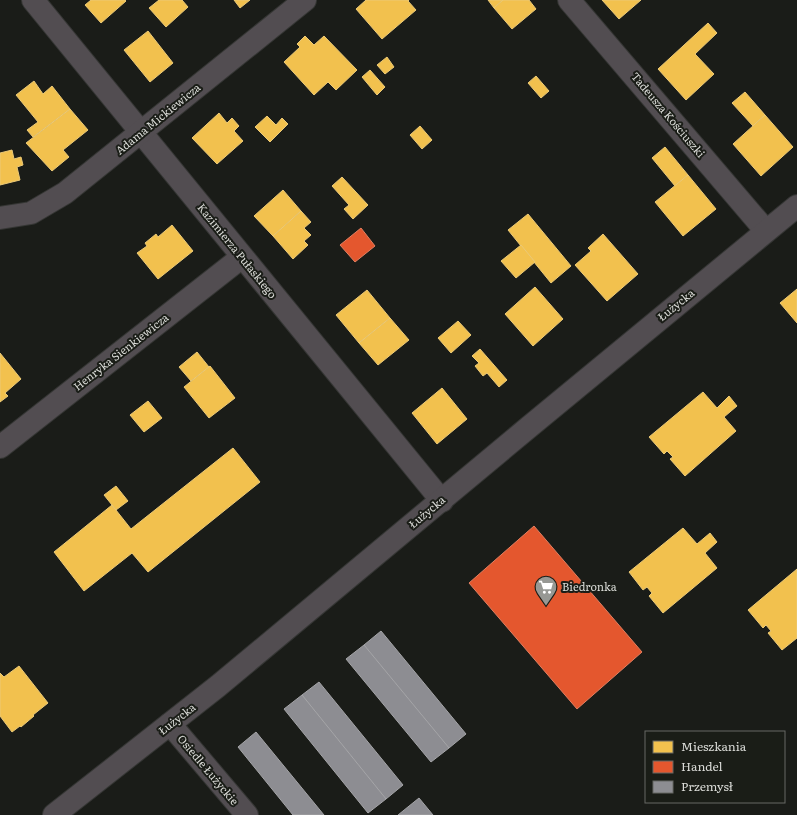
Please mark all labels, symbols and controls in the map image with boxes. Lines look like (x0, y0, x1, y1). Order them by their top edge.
street label: Tadeusza Kościuszki (628, 68, 709, 161)
street label: Adama Mickiewicza (111, 79, 203, 158)
street label: Kazimierza Pułaskiego (194, 199, 281, 301)
street label: Łużycka (654, 284, 697, 324)
street label: Henryka Sienkiewicza (69, 309, 171, 394)
street label: Łużycka (405, 491, 448, 531)
supermarket icon: Biedronka (533, 574, 559, 607)
place label: Biedronka (562, 578, 617, 594)
street label: Łużycka (154, 699, 198, 738)
street label: Osiedle Łużyckie (174, 731, 243, 808)
legend (645, 731, 785, 803)
text: Mieszkania (681, 737, 747, 755)
text: Handel (681, 757, 723, 775)
text: Przemysł (681, 777, 733, 795)

